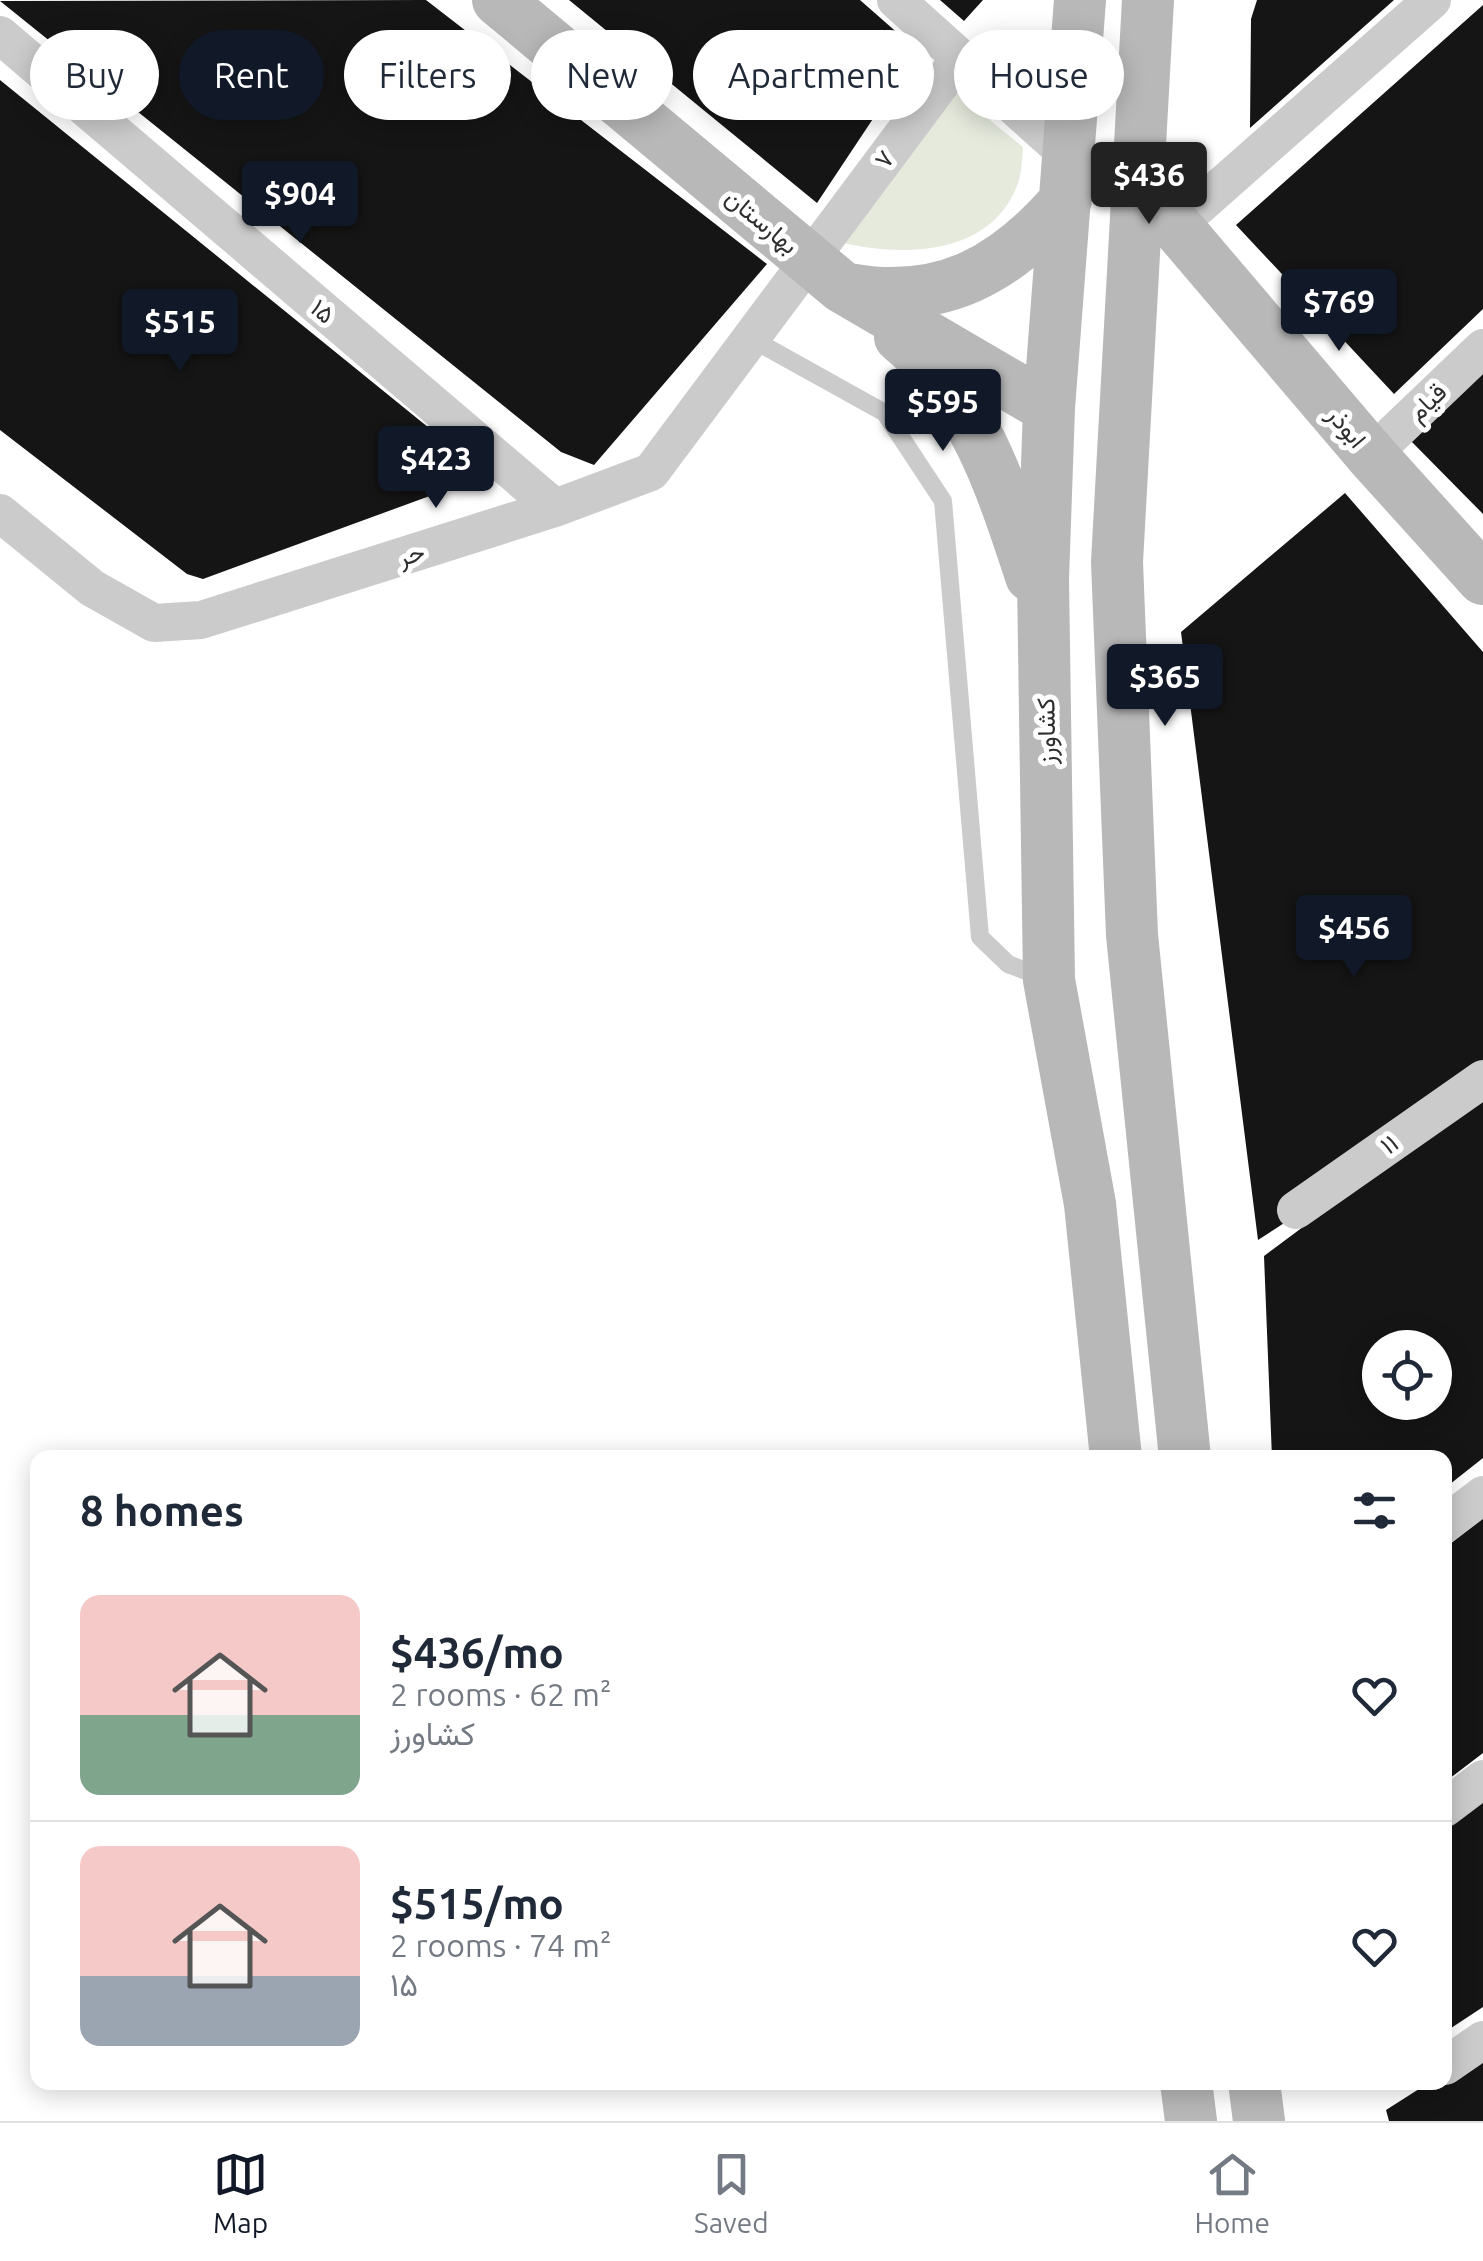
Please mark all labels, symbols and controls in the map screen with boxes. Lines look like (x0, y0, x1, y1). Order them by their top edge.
chip: Buy (30, 30, 159, 120)
chip: Rent (179, 30, 324, 120)
chip: Filters (344, 30, 511, 120)
chip: New (531, 30, 673, 120)
chip: Apartment (693, 30, 934, 120)
chip: House (954, 30, 1124, 120)
pin: $436 (1090, 142, 1208, 227)
street label: ۷ (868, 145, 900, 173)
text: $436 (1113, 156, 1185, 192)
pin: $904 (241, 161, 359, 246)
text: $904 (264, 175, 336, 211)
street label: بهارستان (719, 183, 804, 261)
pin: $769 (1280, 269, 1398, 354)
text: $769 (1303, 283, 1375, 319)
pin: $515 (121, 289, 239, 374)
street label: ۱۵ (306, 293, 340, 329)
text: $515 (144, 303, 216, 339)
pin: $595 (884, 369, 1002, 454)
street label: قیام (1402, 377, 1454, 429)
text: $595 (907, 383, 979, 419)
street label: ابوذر (1320, 400, 1372, 454)
pin: $423 (377, 426, 495, 511)
text: $423 (400, 440, 472, 476)
street label: حر (393, 537, 429, 574)
pin: $365 (1106, 644, 1224, 729)
text: $365 (1129, 658, 1201, 694)
street label: کشاورز (1031, 697, 1063, 766)
pin: $456 (1295, 895, 1413, 980)
text: $456 (1318, 909, 1390, 945)
street label: ۱۱ (1375, 1128, 1403, 1160)
map controls (1362, 1330, 1452, 1420)
button: locate (1362, 1330, 1452, 1420)
icon: filters (1347, 1483, 1402, 1538)
text: 8 homes (80, 1487, 244, 1534)
text: $436/mo (390, 1629, 564, 1676)
icon: home (160, 1635, 280, 1755)
icon: heart (1347, 1668, 1402, 1723)
text: 2 rooms · 62 m² (390, 1676, 611, 1712)
text: کشاورز (390, 1715, 475, 1751)
text: $515/mo (390, 1880, 564, 1927)
icon: home (160, 1886, 280, 2006)
icon: heart (1347, 1919, 1402, 1974)
text: 2 rooms · 74 m² (390, 1927, 611, 1963)
text: ۱۵ (390, 1966, 418, 2002)
tab: Map (213, 2147, 268, 2238)
tab: Saved (694, 2147, 769, 2238)
tab: Home (1194, 2147, 1270, 2238)

